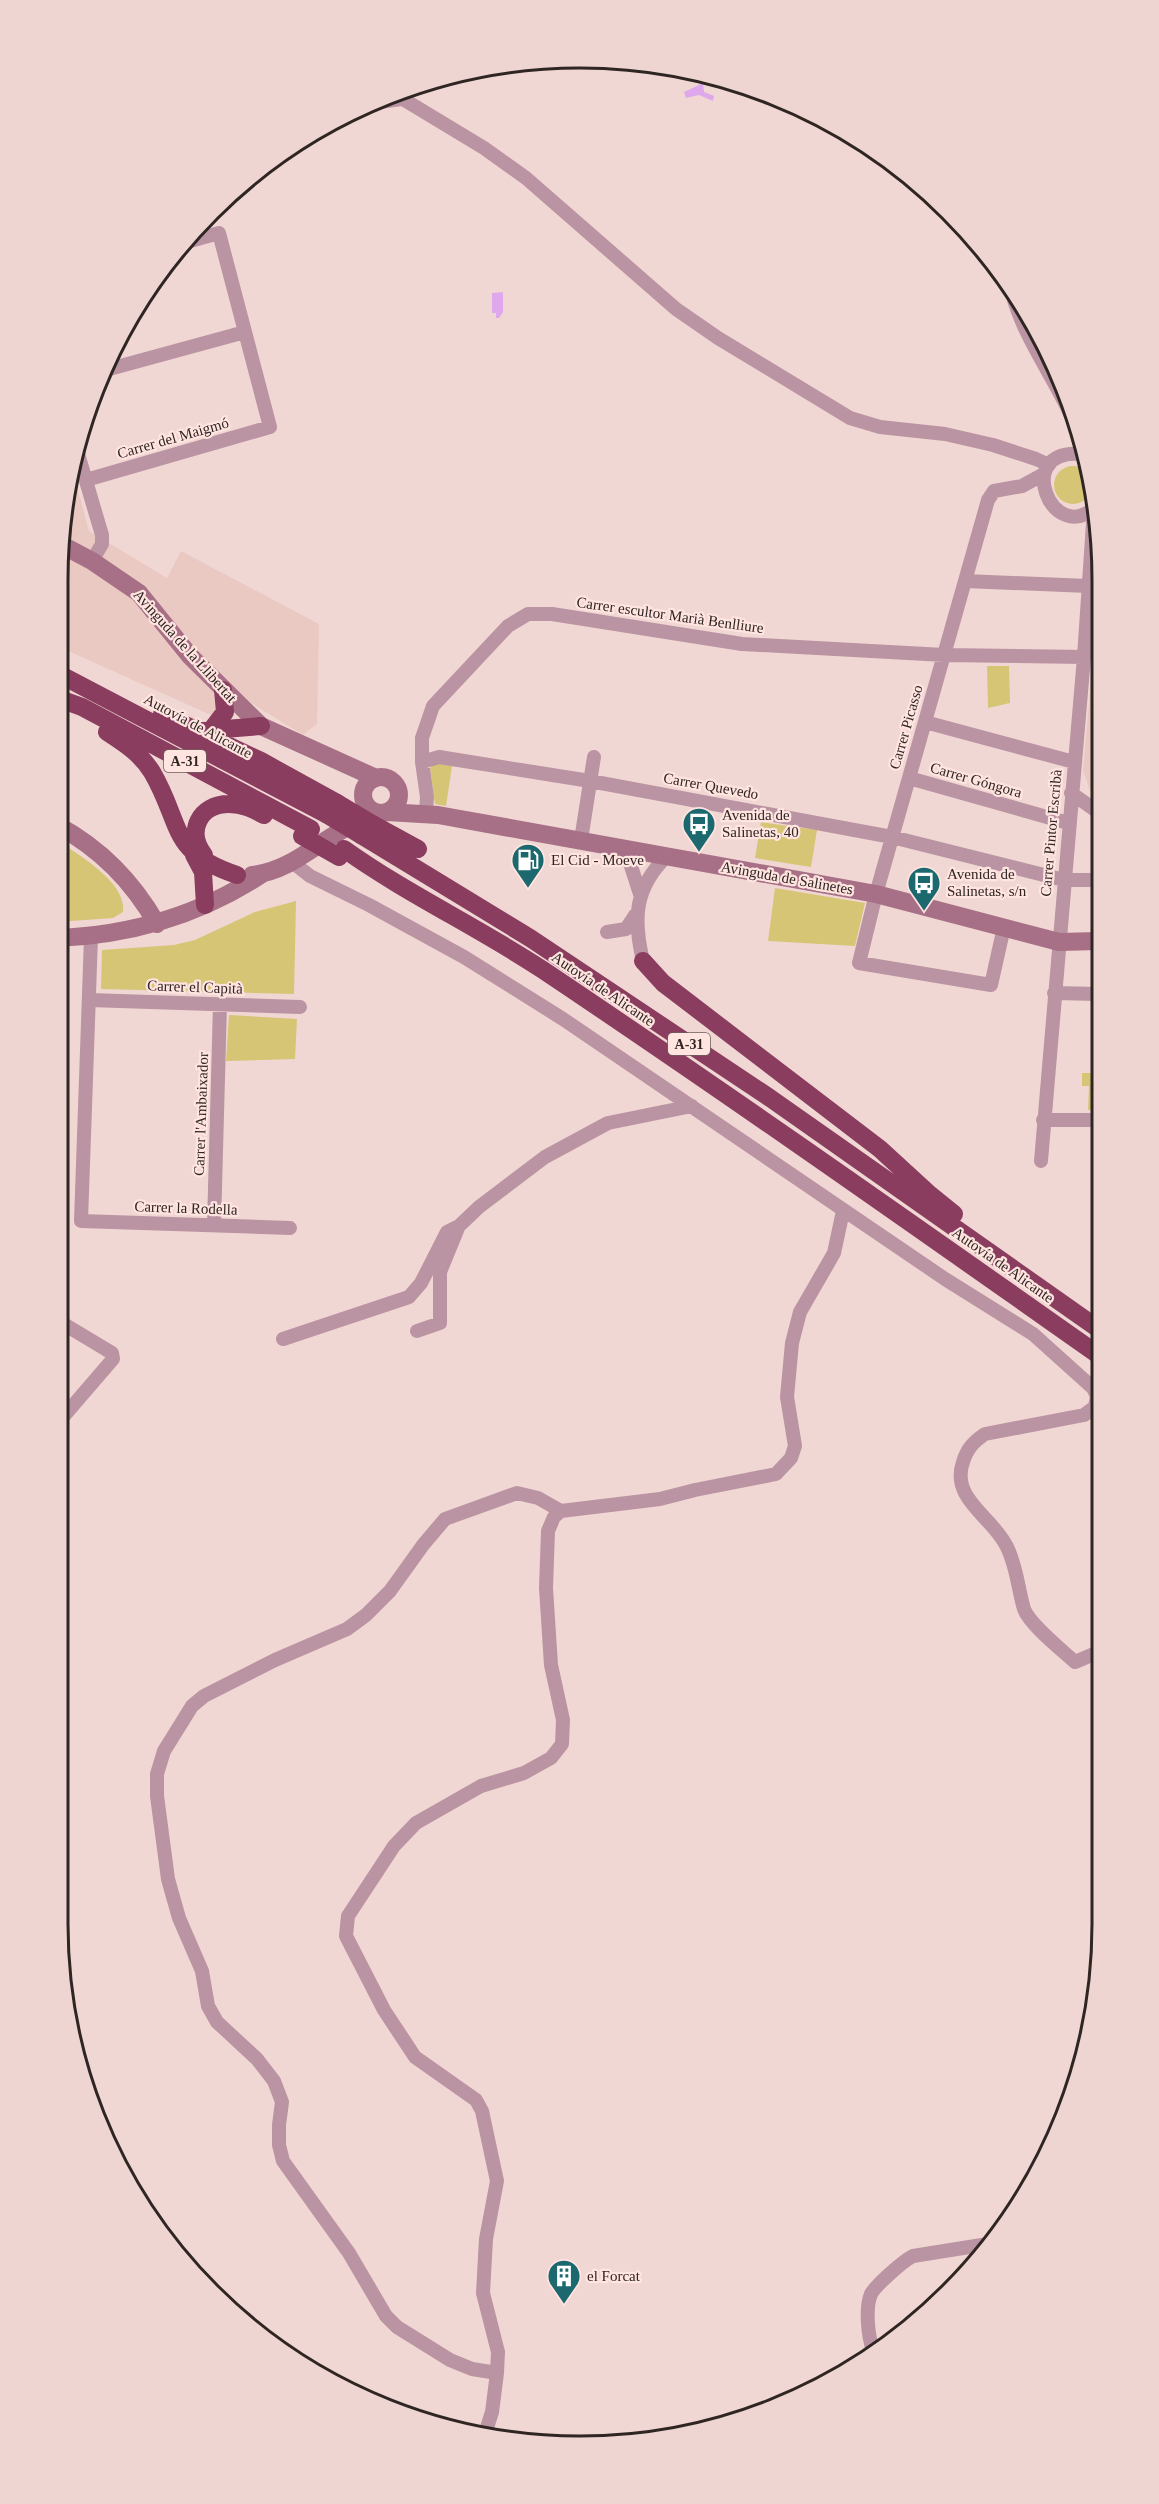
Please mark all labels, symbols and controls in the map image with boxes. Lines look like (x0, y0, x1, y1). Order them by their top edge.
street label: Carrer del Maigmó (116, 414, 230, 462)
street label: Avinguda de la Llibertat (130, 586, 240, 706)
street label: Carrer escultor Marià Benlliure (575, 594, 765, 636)
street label: Carrer Picasso (886, 683, 926, 771)
street label: Autovía de Alicante (141, 691, 255, 761)
road number: A-31 (164, 750, 206, 772)
street label: Carrer Góngora (928, 759, 1024, 801)
street label: Carrer Pintor Escribà (1037, 768, 1065, 897)
street label: Carrer Quevedo (662, 770, 760, 802)
bus stop icon: Avenida de Salinetas, 40 (681, 806, 717, 853)
place label: Avenida de Salinetas, 40 (722, 807, 799, 840)
fuel station icon: El Cid - Moeve (510, 842, 546, 889)
place label: El Cid - Moeve (551, 852, 644, 868)
street label: Avinguda de Salinetes (720, 858, 854, 898)
bus stop icon: Avenida de Salinetas, s/n (906, 865, 942, 912)
place label: Avenida de Salinetas, s/n (947, 866, 1027, 899)
street label: Autovía de Alicante (549, 949, 657, 1029)
street label: Carrer el Capità (147, 977, 243, 997)
road number: A-31 (668, 1033, 710, 1055)
street label: Carrer l'Ambaixador (191, 1052, 211, 1176)
street label: Carrer la Rodella (134, 1198, 238, 1218)
street label: Autovía de Alicante (949, 1224, 1057, 1306)
building icon: el Forcat (546, 2258, 582, 2305)
place label: el Forcat (587, 2268, 641, 2284)

